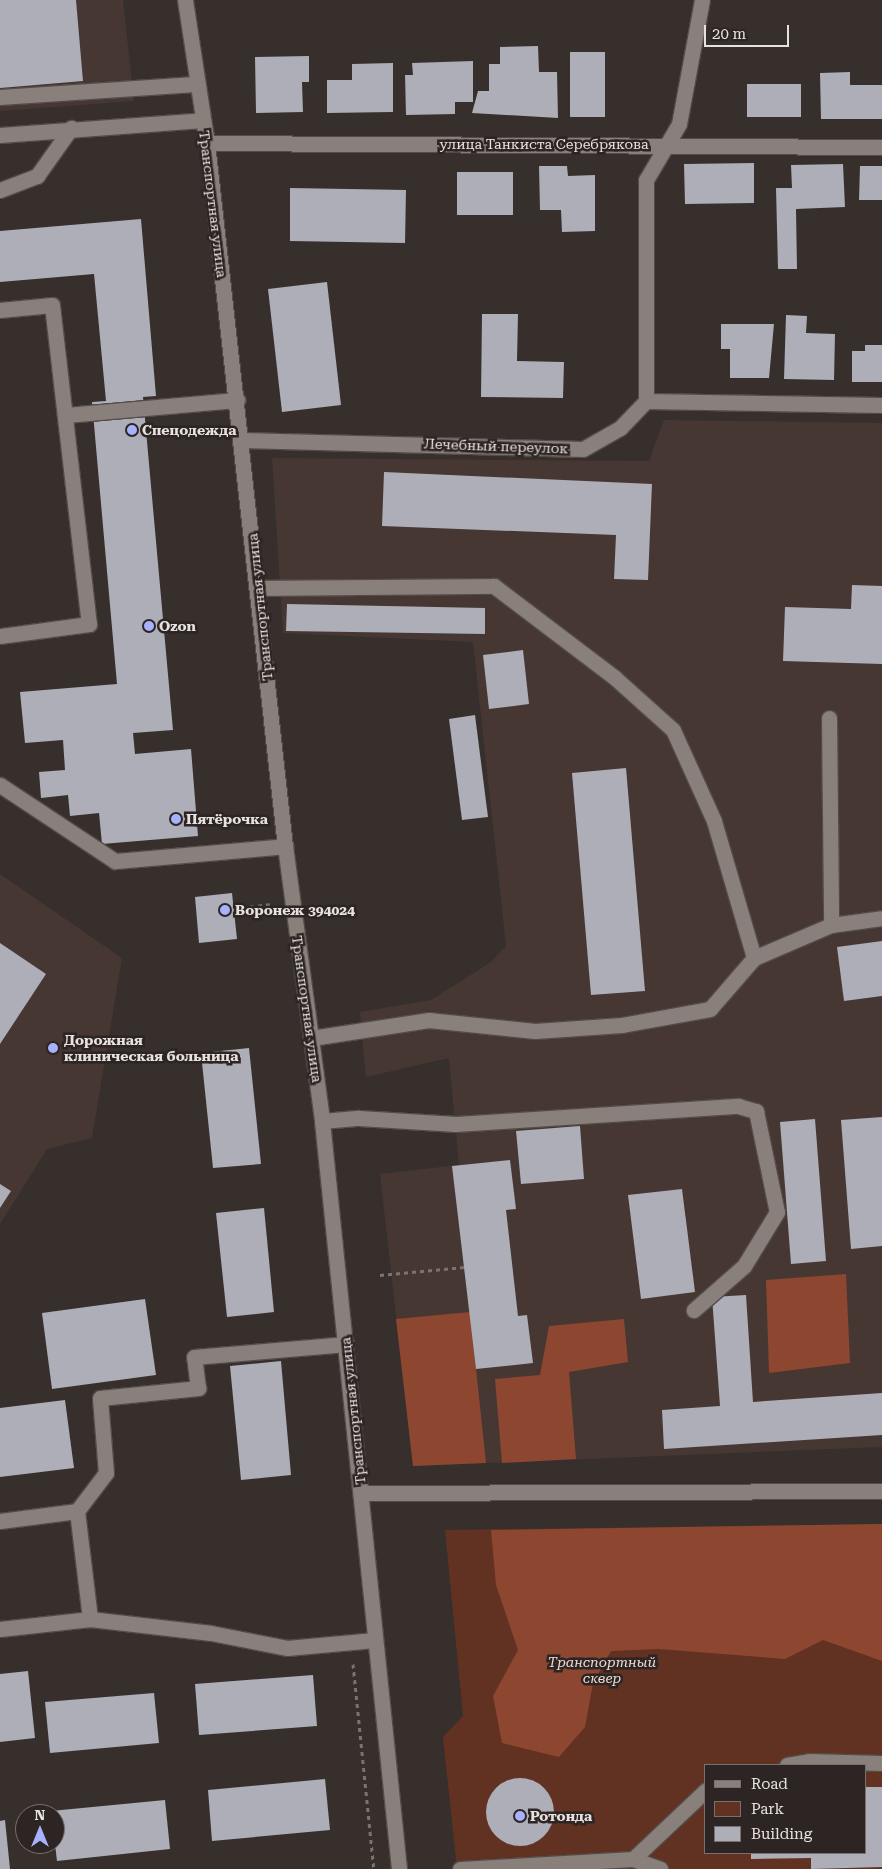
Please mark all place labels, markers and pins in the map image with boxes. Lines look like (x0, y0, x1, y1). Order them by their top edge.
place label: Спецодежда (142, 422, 236, 438)
marker: Спецодежда (126, 424, 138, 436)
place label: Ozon (159, 618, 196, 634)
marker: Ozon (143, 620, 155, 632)
place label: Пятёрочка (186, 811, 268, 827)
marker: Пятёрочка (170, 813, 182, 825)
place label: Воронеж 394024 (235, 902, 355, 918)
marker: Воронеж 394024 (219, 904, 231, 916)
place label: Дорожная клиническая больница (64, 1032, 238, 1064)
marker: Дорожная клиническая больница (46, 1041, 60, 1055)
place label: Ротонда (530, 1808, 592, 1824)
marker: Ротонда (514, 1810, 526, 1822)

